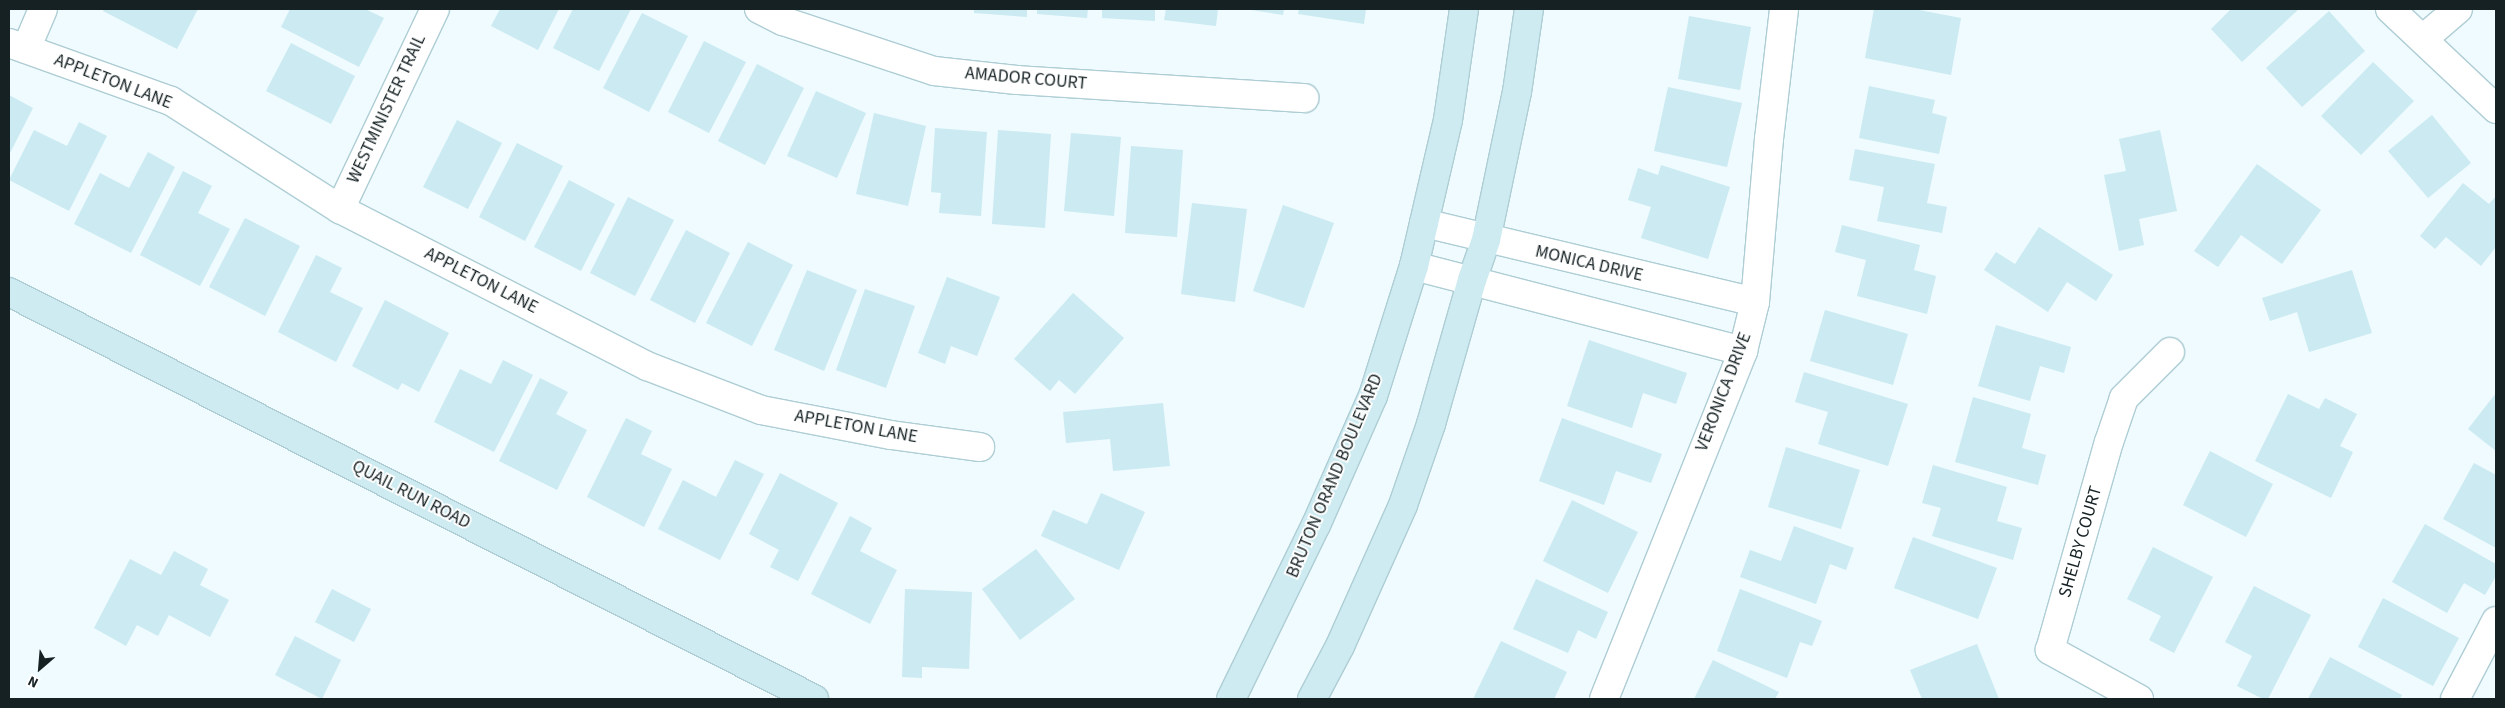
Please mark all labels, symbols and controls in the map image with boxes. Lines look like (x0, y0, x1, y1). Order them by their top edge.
street label: WESTMINISTER TRAIL (343, 31, 431, 187)
street label: APPLETON LANE (51, 50, 175, 114)
street label: AMADOR COURT (964, 63, 1088, 95)
street label: MONICA DRIVE (1533, 241, 1645, 287)
street label: APPLETON LANE (421, 243, 541, 319)
street label: VERONICA DRIVE (1691, 329, 1757, 455)
street label: BRUTON ORAND BOULEVARD (1282, 371, 1388, 581)
street label: APPLETON LANE (793, 406, 919, 448)
street label: QUAIL RUN ROAD (348, 456, 474, 534)
street label: SHELBY COURT (2055, 484, 2107, 600)
north arrow (15, 643, 65, 693)
text: N (25, 670, 42, 692)

